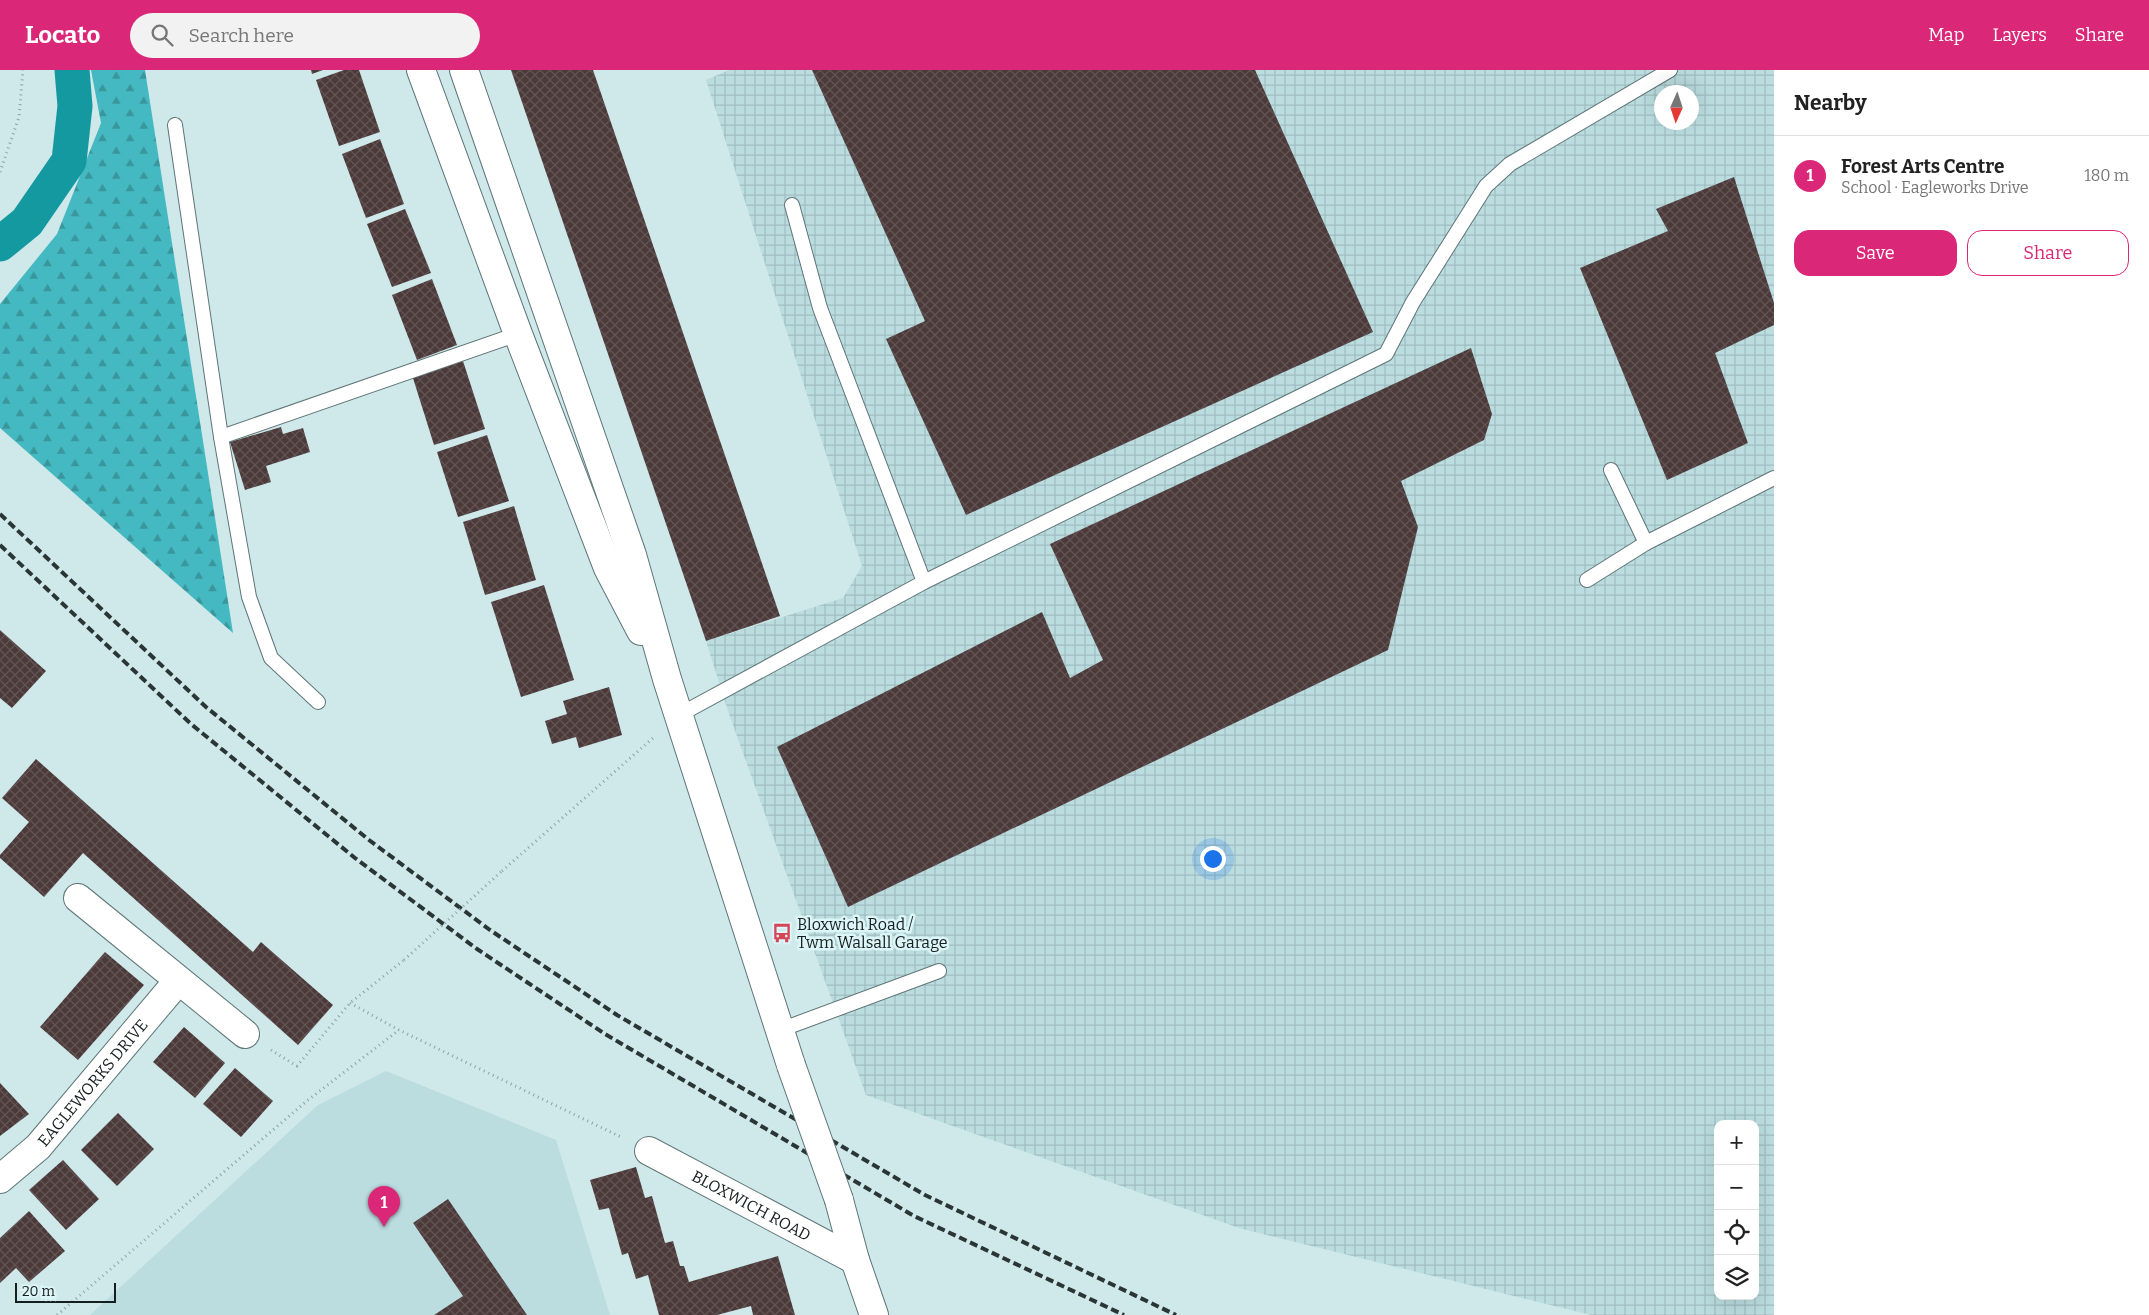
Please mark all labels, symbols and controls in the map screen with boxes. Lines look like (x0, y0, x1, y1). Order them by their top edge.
search box (130, 13, 480, 58)
text: Locato (25, 21, 100, 49)
icon: search (148, 21, 176, 49)
text: Search here (188, 24, 294, 47)
text: Map (1928, 24, 1964, 46)
text: Layers (1992, 24, 2047, 46)
text: Share (2075, 24, 2124, 46)
north arrow (1654, 85, 1699, 130)
text: Nearby (1794, 90, 1867, 116)
text: Forest Arts Centre (1841, 155, 2004, 178)
text: 1 (1807, 166, 1813, 185)
text: 180 m (2084, 166, 2129, 185)
text: School · Eagleworks Drive (1841, 178, 2029, 197)
button: Save (1794, 230, 1957, 276)
button: Share (1967, 230, 2129, 276)
your location (1200, 846, 1226, 872)
place label: Bloxwich Road / Twm Walsall Garage (797, 915, 948, 952)
bus stop icon: Bloxwich Road / Twm Walsall Garage (771, 922, 793, 944)
street label: EAGLEWORKS DRIVE (34, 1015, 152, 1150)
map controls (1714, 1120, 1759, 1300)
button: + (1714, 1120, 1759, 1165)
button: − (1714, 1165, 1759, 1210)
street label: BLOXWICH ROAD (689, 1166, 814, 1245)
pin: 1 (368, 1186, 400, 1227)
button: locate (1714, 1210, 1759, 1255)
button: layers (1714, 1255, 1759, 1300)
scale bar (15, 1280, 116, 1303)
text: 20 m (22, 1283, 55, 1300)

